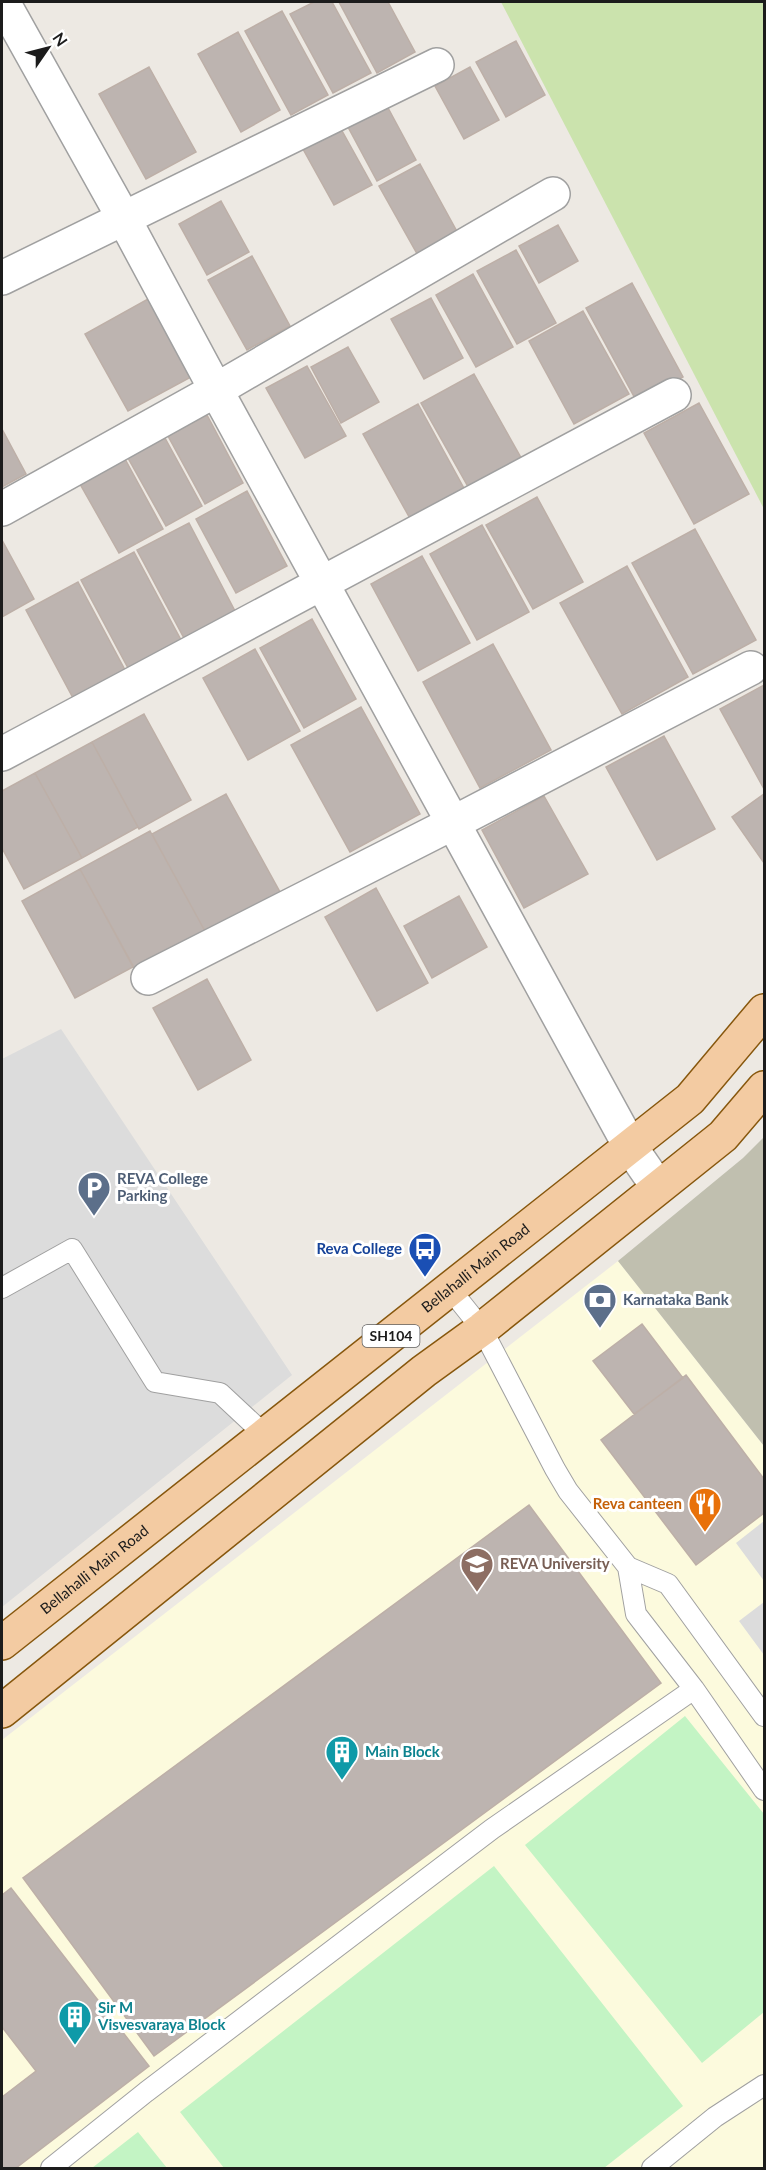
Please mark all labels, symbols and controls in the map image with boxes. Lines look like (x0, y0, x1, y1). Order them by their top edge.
north arrow (18, 18, 78, 78)
text: N (49, 29, 72, 50)
place label: REVA College Parking (117, 1169, 208, 1204)
parking icon: REVA College Parking (76, 1170, 112, 1217)
street label: Bellahalli Main Road (418, 1219, 533, 1316)
bus stop icon: Reva College (407, 1231, 443, 1278)
place label: Reva College (316, 1239, 402, 1257)
bank icon: Karnataka Bank (582, 1282, 618, 1329)
place label: Karnataka Bank (623, 1290, 730, 1308)
road number: SH104 (362, 1325, 420, 1347)
restaurant icon: Reva canteen (687, 1486, 723, 1533)
place label: Reva canteen (593, 1494, 682, 1512)
street label: Bellahalli Main Road (36, 1521, 152, 1617)
school or university icon: REVA University (459, 1546, 495, 1593)
place label: REVA University (500, 1554, 610, 1572)
building icon: Main Block (324, 1734, 360, 1781)
place label: Main Block (365, 1742, 441, 1760)
place label: Sir M Visvesvaraya Block (97, 1998, 226, 2033)
building icon: Sir M Visvesvaraya Block (57, 1999, 93, 2046)

